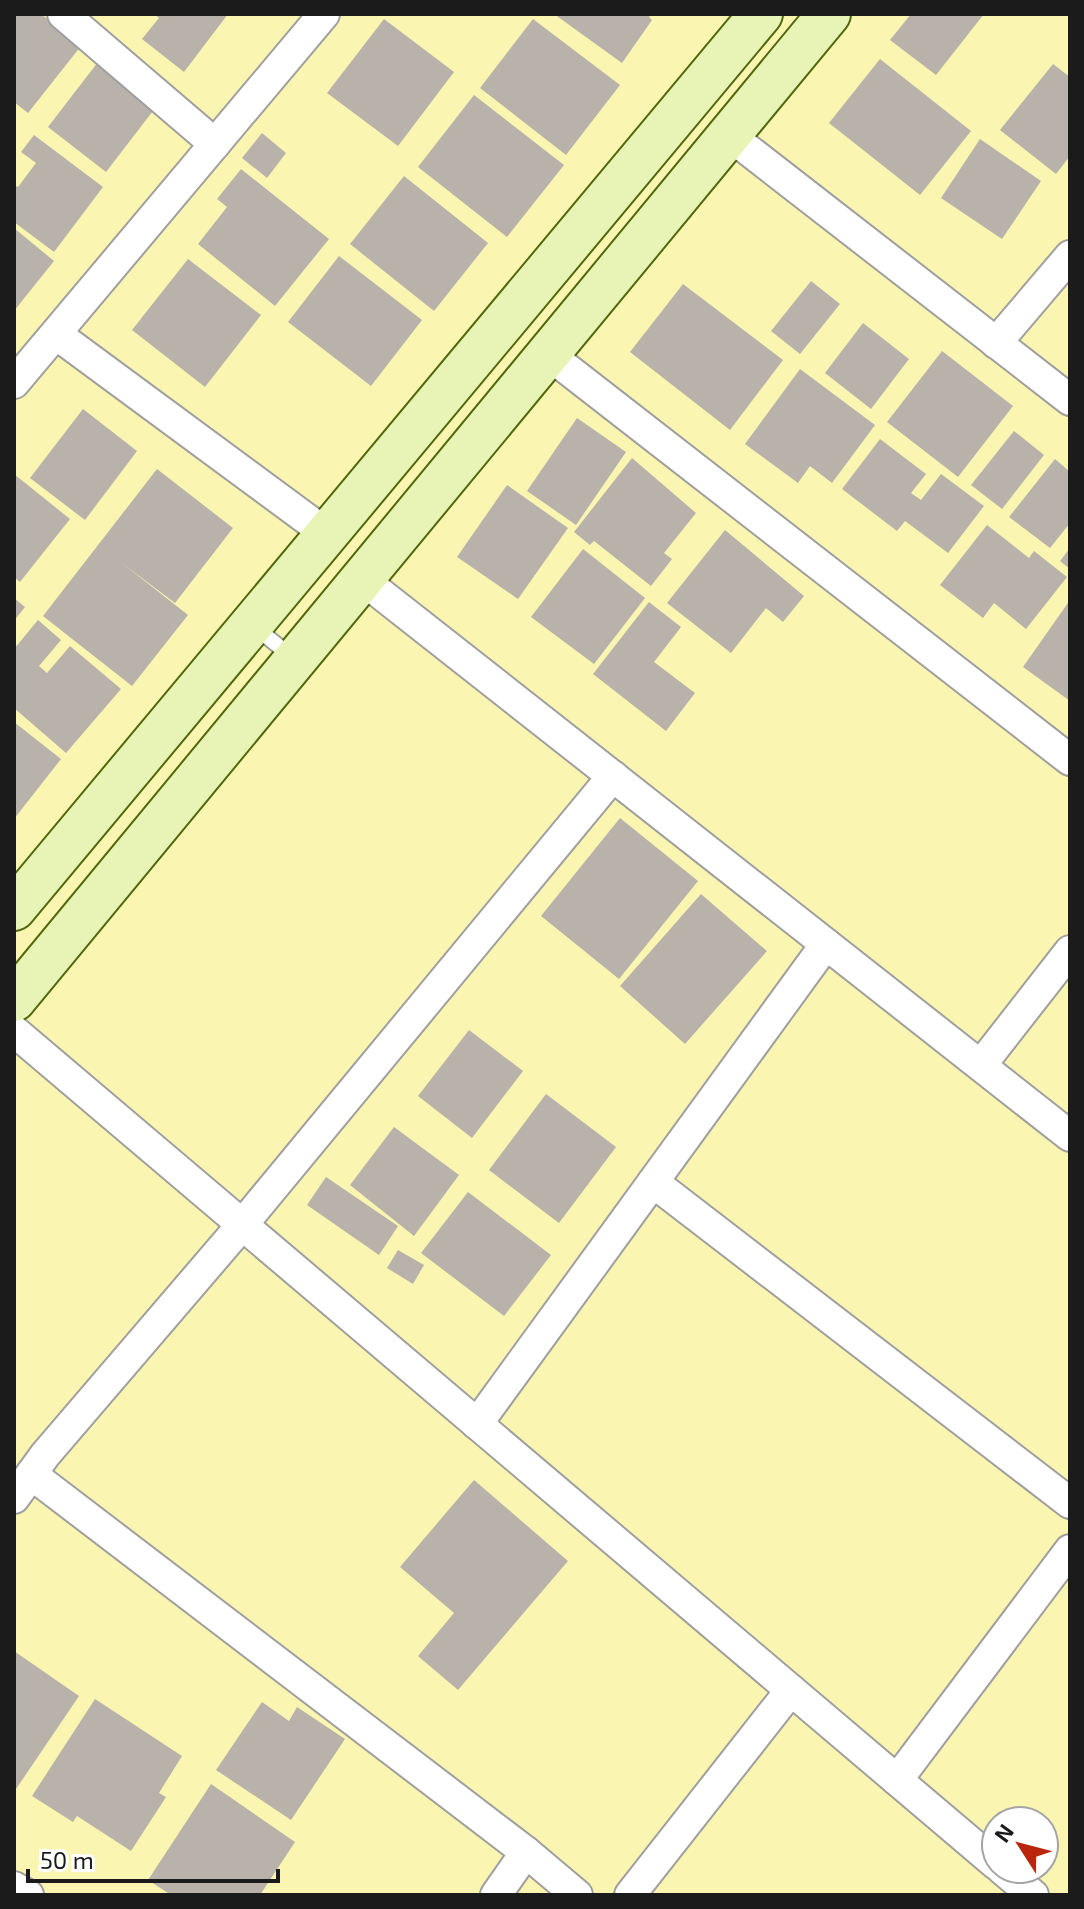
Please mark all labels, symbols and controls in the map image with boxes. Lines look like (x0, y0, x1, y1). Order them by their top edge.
north arrow (980, 1805, 1060, 1885)
text: N (988, 1819, 1018, 1847)
scale bar (28, 1833, 278, 1883)
text: 50 m (40, 1845, 94, 1874)

